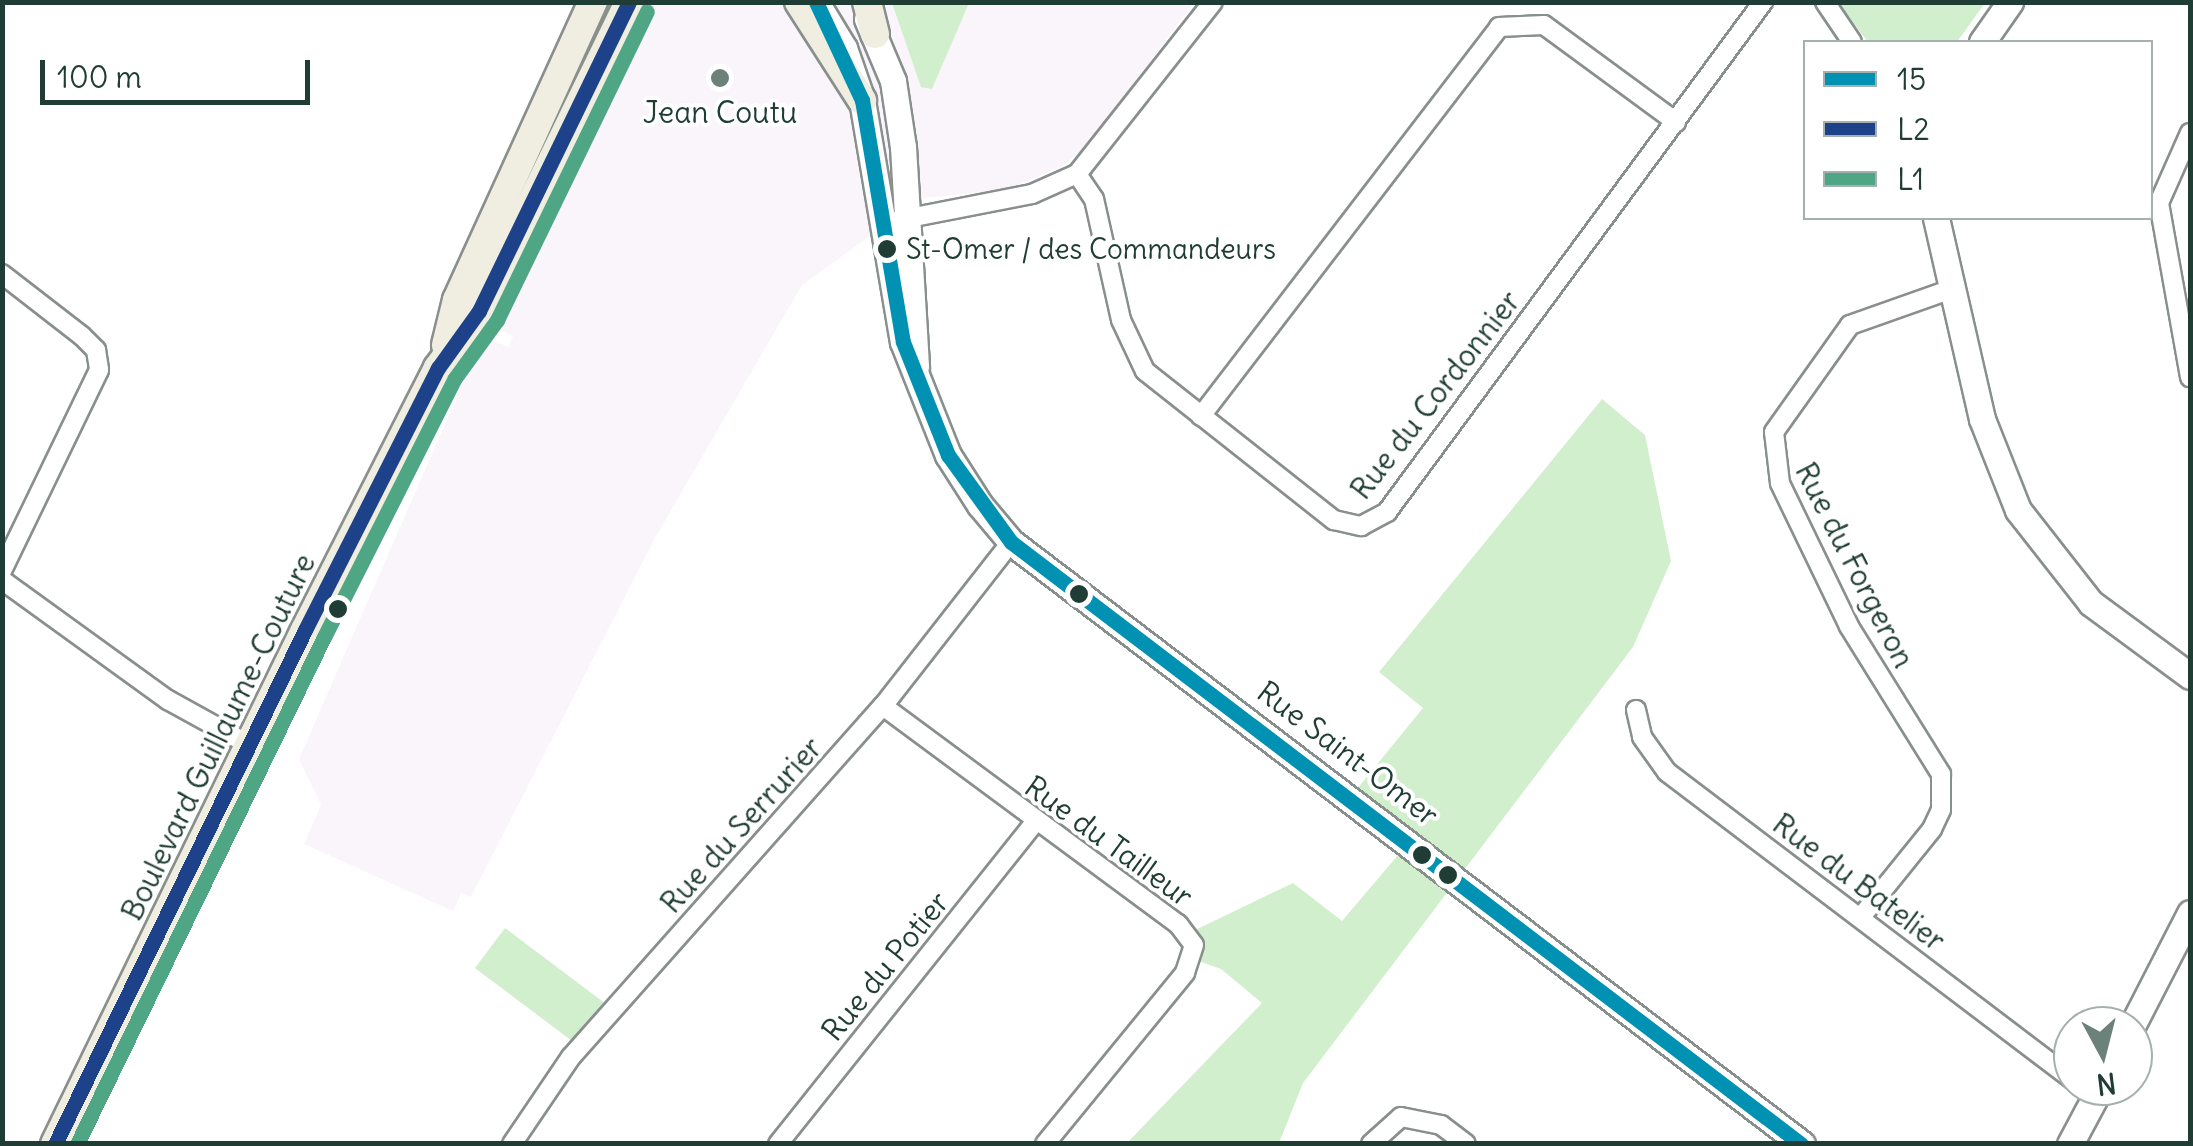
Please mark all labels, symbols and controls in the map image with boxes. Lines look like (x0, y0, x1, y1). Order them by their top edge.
scale bar (45, 40, 315, 102)
legend (1803, 40, 2153, 220)
text: 100 m (57, 58, 142, 96)
text: 15 (1897, 60, 1926, 98)
marker: Jean Coutu (709, 67, 731, 89)
place label: Jean Coutu (643, 94, 797, 130)
text: L2 (1897, 110, 1930, 148)
text: L1 (1897, 160, 1924, 198)
place label: St-Omer / des Commandeurs (906, 232, 1276, 266)
marker: St-Omer / des Commandeurs (877, 239, 897, 259)
street label: Rue du Cordonnier (1342, 284, 1528, 506)
street label: Rue du Forgeron (1788, 456, 1922, 674)
street label: Boulevard Guillaume-Couture (113, 548, 323, 926)
unlabelled marker (1069, 584, 1089, 604)
unlabelled marker (328, 599, 348, 619)
street label: Rue Saint-Omer (1250, 673, 1446, 833)
street label: Rue du Serrurier (653, 730, 829, 920)
street label: Rue du Tailleur (1018, 768, 1200, 914)
street label: Rue du Batelier (1766, 805, 1952, 959)
unlabelled marker (1412, 845, 1432, 865)
unlabelled marker (1438, 865, 1458, 885)
street label: Rue du Potier (814, 884, 956, 1048)
north arrow (2053, 1006, 2153, 1106)
text: N (2095, 1065, 2118, 1103)

